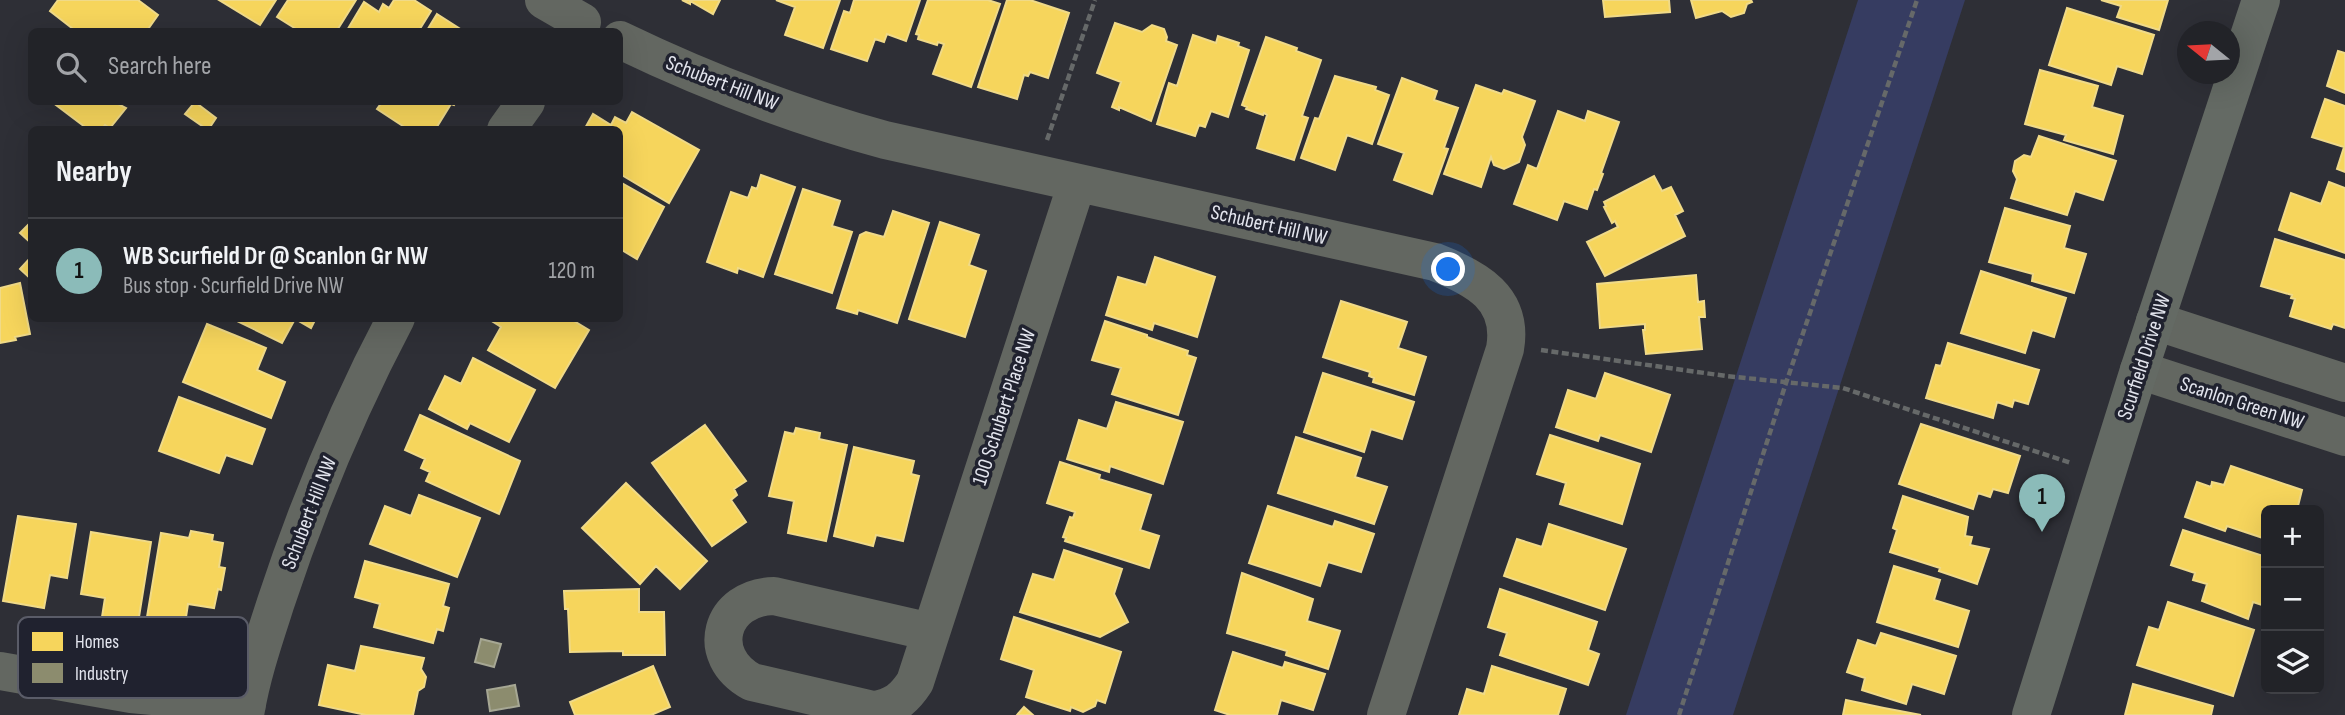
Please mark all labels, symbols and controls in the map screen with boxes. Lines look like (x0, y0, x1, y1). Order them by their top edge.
north arrow (2177, 21, 2240, 84)
search box (28, 28, 623, 105)
icon: search (52, 48, 90, 86)
street label: Schubert Hill NW (662, 50, 782, 116)
text: Search here (108, 51, 211, 82)
text: Nearby (56, 154, 132, 190)
street label: Schubert Hill NW (1208, 199, 1330, 251)
text: WB Scurfield Dr @ Scanlon Gr NW (123, 241, 428, 272)
your location (1431, 252, 1465, 286)
text: 1 (74, 257, 84, 285)
text: 120 m (549, 257, 595, 285)
text: Bus stop · Scurfield Drive NW (123, 272, 344, 300)
street label: Scurfield Drive NW (2112, 291, 2176, 423)
street label: 100 Schubert Place NW (967, 325, 1041, 488)
street label: Scanlon Green NW (2177, 371, 2307, 435)
street label: Schubert Hill NW (276, 453, 342, 573)
pin: 1 (2019, 474, 2065, 532)
map controls (2261, 505, 2324, 694)
button: + (2261, 505, 2324, 568)
button: − (2261, 568, 2324, 631)
legend (18, 617, 248, 698)
text: Homes (75, 631, 119, 654)
button: layers (2261, 631, 2324, 694)
text: Industry (75, 663, 129, 686)

